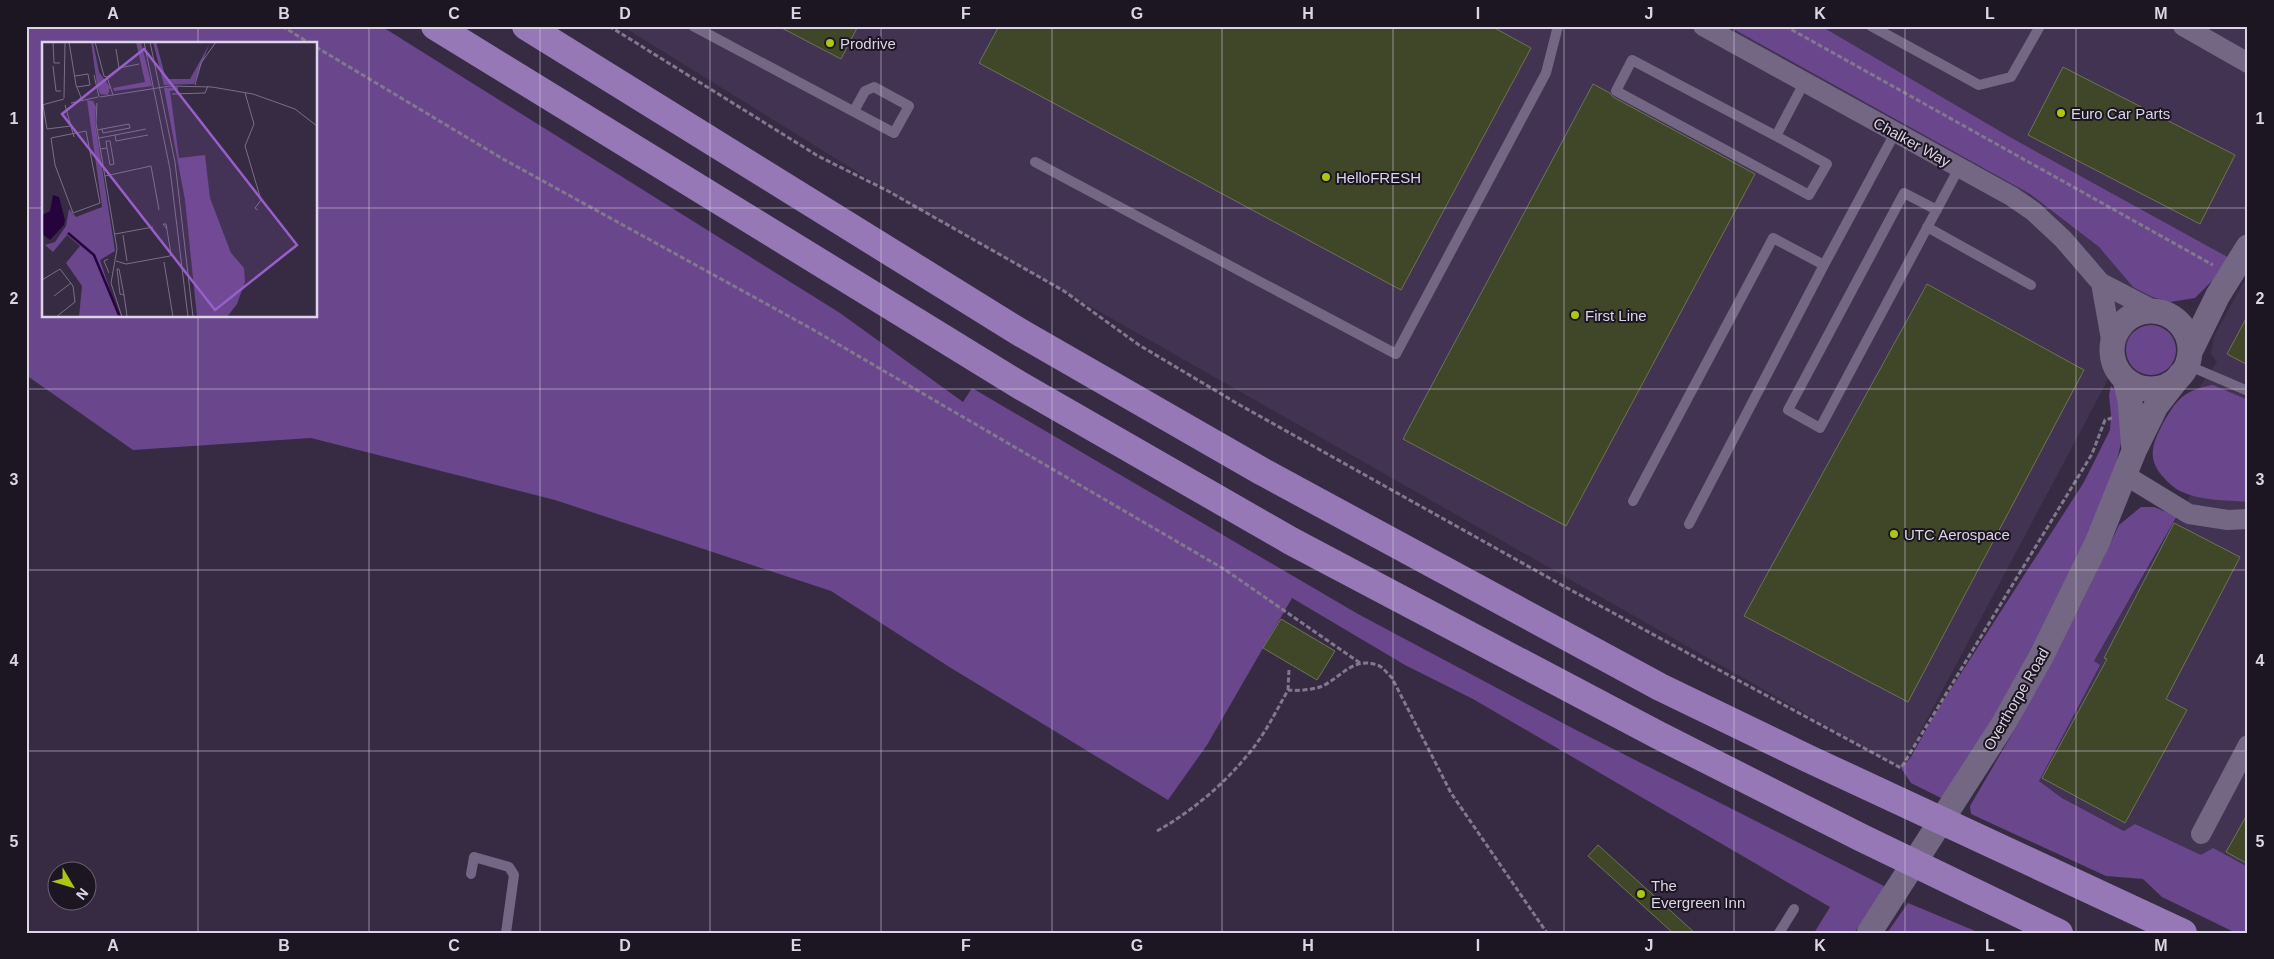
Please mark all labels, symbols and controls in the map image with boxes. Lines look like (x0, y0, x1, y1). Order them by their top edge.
text: A (107, 5, 119, 22)
text: B (278, 5, 290, 22)
text: C (448, 5, 460, 22)
text: D (619, 5, 631, 22)
text: E (791, 5, 802, 22)
text: F (961, 5, 971, 22)
text: G (1131, 5, 1143, 22)
text: H (1302, 5, 1314, 22)
text: I (1476, 5, 1480, 22)
text: J (1645, 5, 1653, 22)
text: K (1814, 5, 1826, 22)
text: L (1985, 5, 1995, 22)
text: M (2154, 5, 2168, 22)
place label: Prodrive (840, 35, 896, 52)
marker: Prodrive (824, 37, 836, 49)
inset map (42, 42, 318, 318)
place label: Euro Car Parts (2071, 105, 2170, 122)
marker: Euro Car Parts (2055, 107, 2067, 119)
text: 1 (10, 110, 19, 127)
text: 1 (2256, 110, 2265, 127)
street label: Chalker Way (1871, 114, 1954, 170)
place label: HelloFRESH (1336, 169, 1421, 186)
marker: HelloFRESH (1320, 171, 1332, 183)
text: 2 (10, 290, 19, 307)
text: 2 (2256, 290, 2265, 307)
place label: First Line (1585, 307, 1647, 324)
marker: First Line (1569, 309, 1581, 321)
text: 3 (10, 471, 19, 488)
text: 3 (2256, 471, 2265, 488)
place label: UTC Aerospace (1904, 526, 2010, 543)
marker: UTC Aerospace (1888, 528, 1900, 540)
street label: Overthorpe Road (1980, 645, 2052, 753)
text: 4 (10, 652, 19, 669)
text: 4 (2256, 652, 2265, 669)
text: 5 (10, 833, 19, 850)
text: 5 (2256, 833, 2265, 850)
north arrow (48, 862, 98, 912)
place label: The Evergreen Inn (1651, 877, 1745, 911)
text: N (73, 885, 92, 903)
marker: The Evergreen Inn (1635, 888, 1647, 900)
text: A (107, 937, 119, 954)
text: B (278, 937, 290, 954)
text: C (448, 937, 460, 954)
text: D (619, 937, 631, 954)
text: E (791, 937, 802, 954)
text: F (961, 937, 971, 954)
text: G (1131, 937, 1143, 954)
text: H (1302, 937, 1314, 954)
text: I (1476, 937, 1480, 954)
text: J (1645, 937, 1653, 954)
text: K (1814, 937, 1826, 954)
text: L (1985, 937, 1995, 954)
text: M (2154, 937, 2168, 954)

